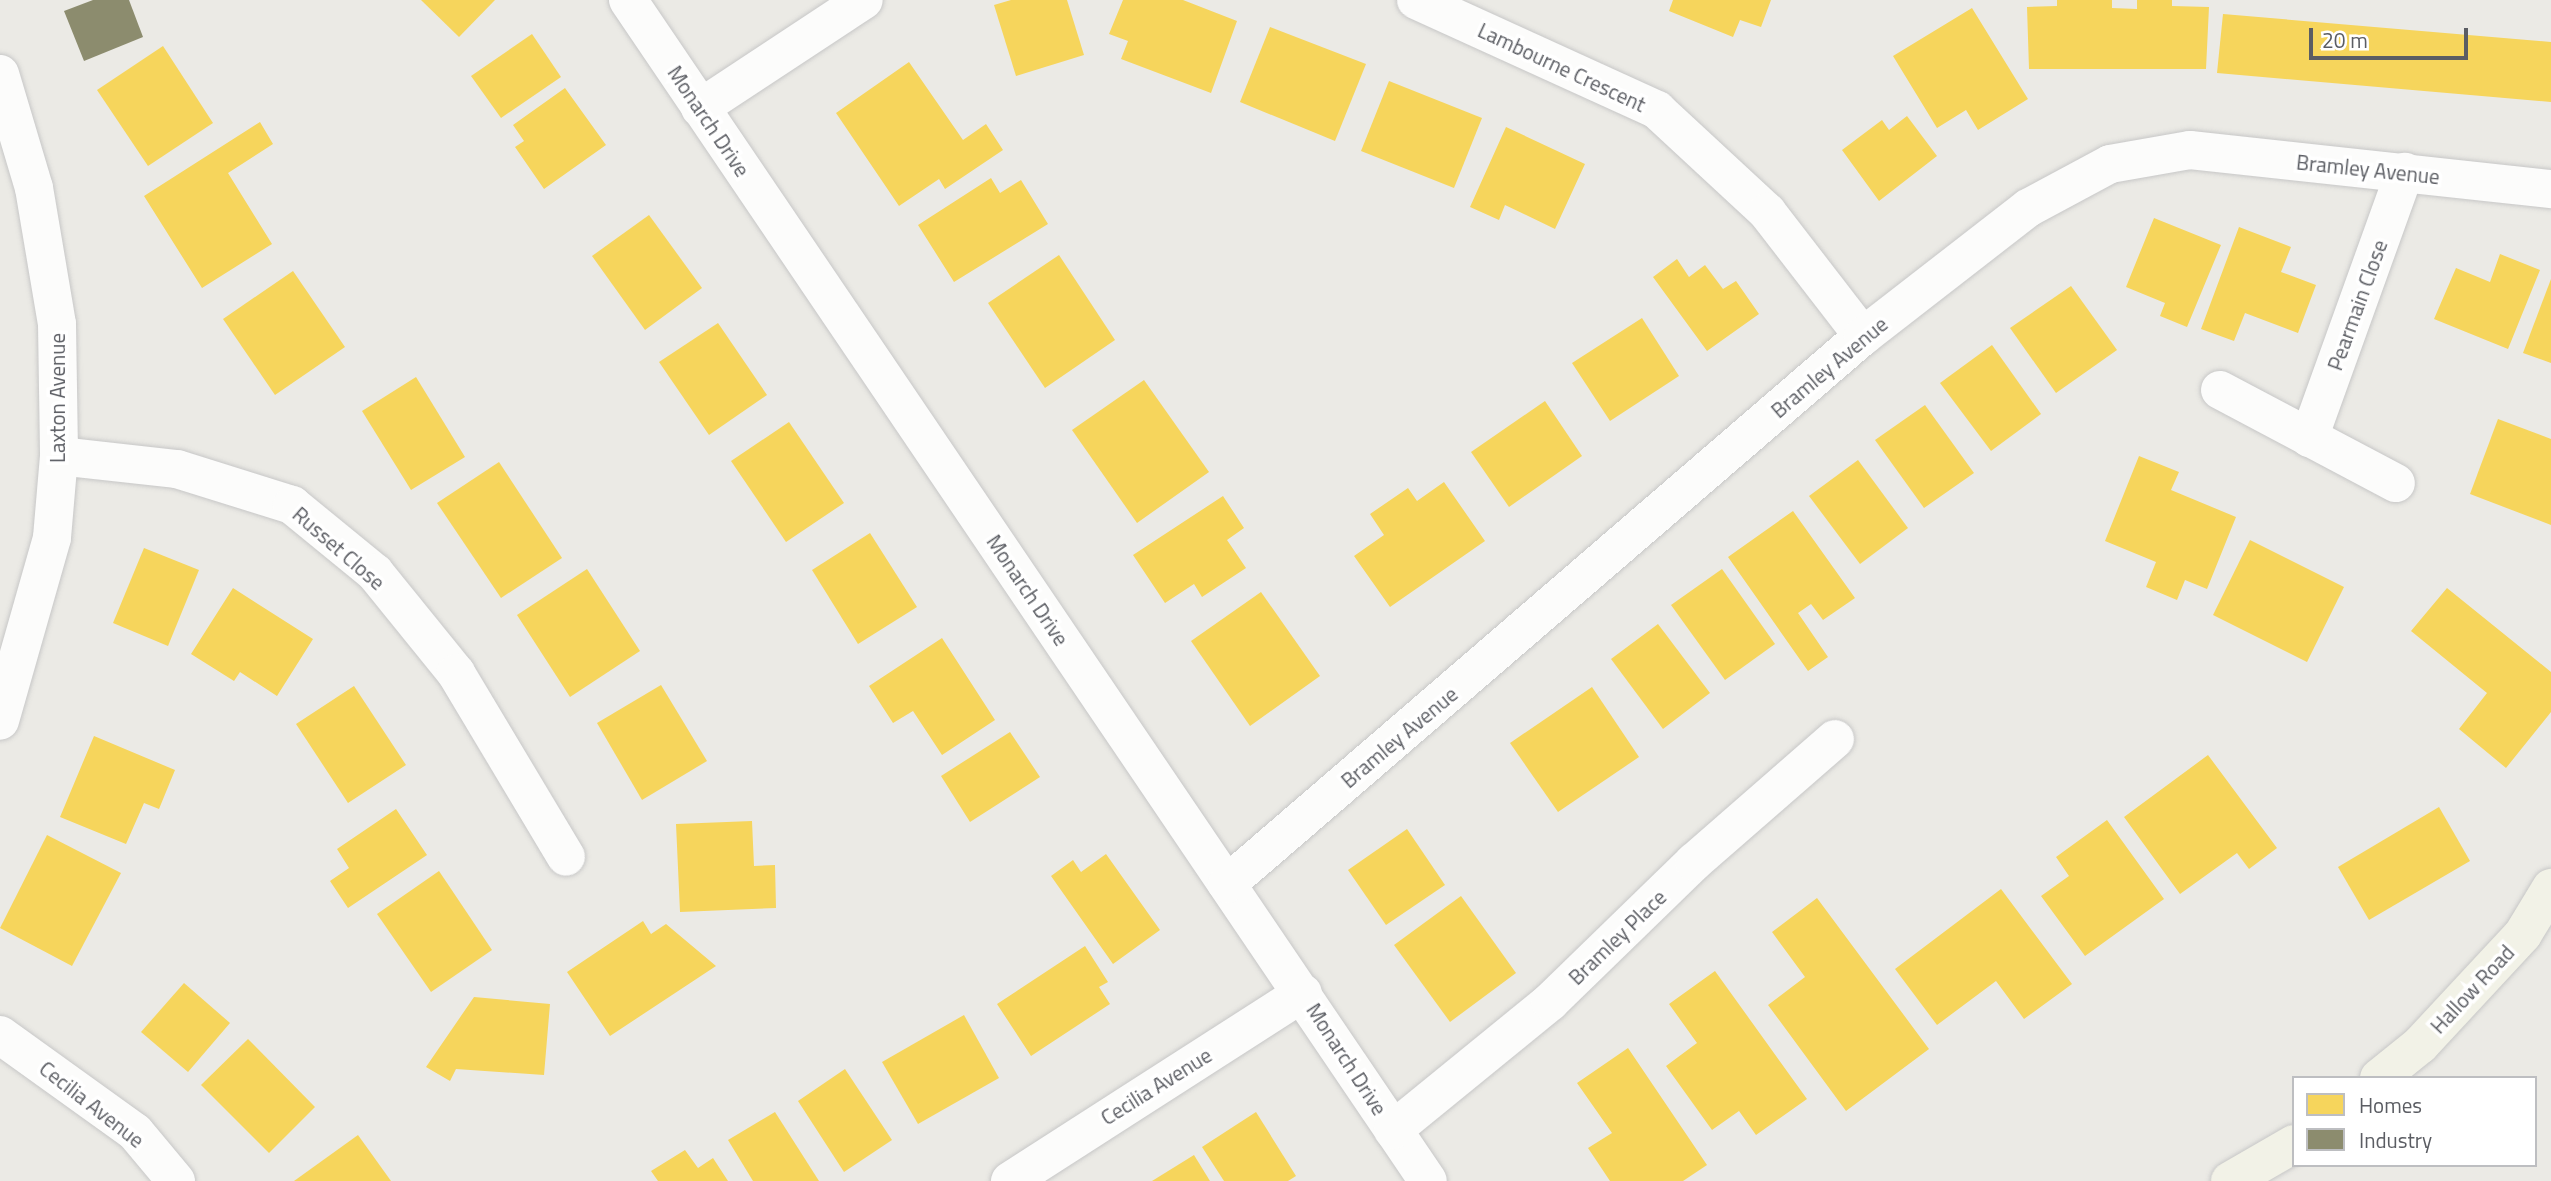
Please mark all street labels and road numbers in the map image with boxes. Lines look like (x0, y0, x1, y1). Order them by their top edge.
street label: Lambourne Crescent (1474, 17, 1650, 117)
street label: Monarch Drive (663, 61, 755, 181)
street label: Bramley Avenue (2295, 149, 2441, 189)
street label: Pearmain Close (2322, 236, 2392, 374)
street label: Bramley Avenue (1766, 311, 1892, 423)
street label: Laxton Avenue (44, 333, 70, 463)
street label: Russet Close (288, 501, 390, 595)
street label: Monarch Drive (982, 530, 1074, 650)
street label: Bramley Avenue (1336, 681, 1462, 793)
street label: Bramley Place (1563, 884, 1671, 990)
street label: Hallow Road (2425, 940, 2519, 1038)
street label: Monarch Drive (1301, 998, 1393, 1120)
street label: Cecilia Avenue (1096, 1042, 1216, 1130)
street label: Cecilia Avenue (35, 1055, 149, 1153)

